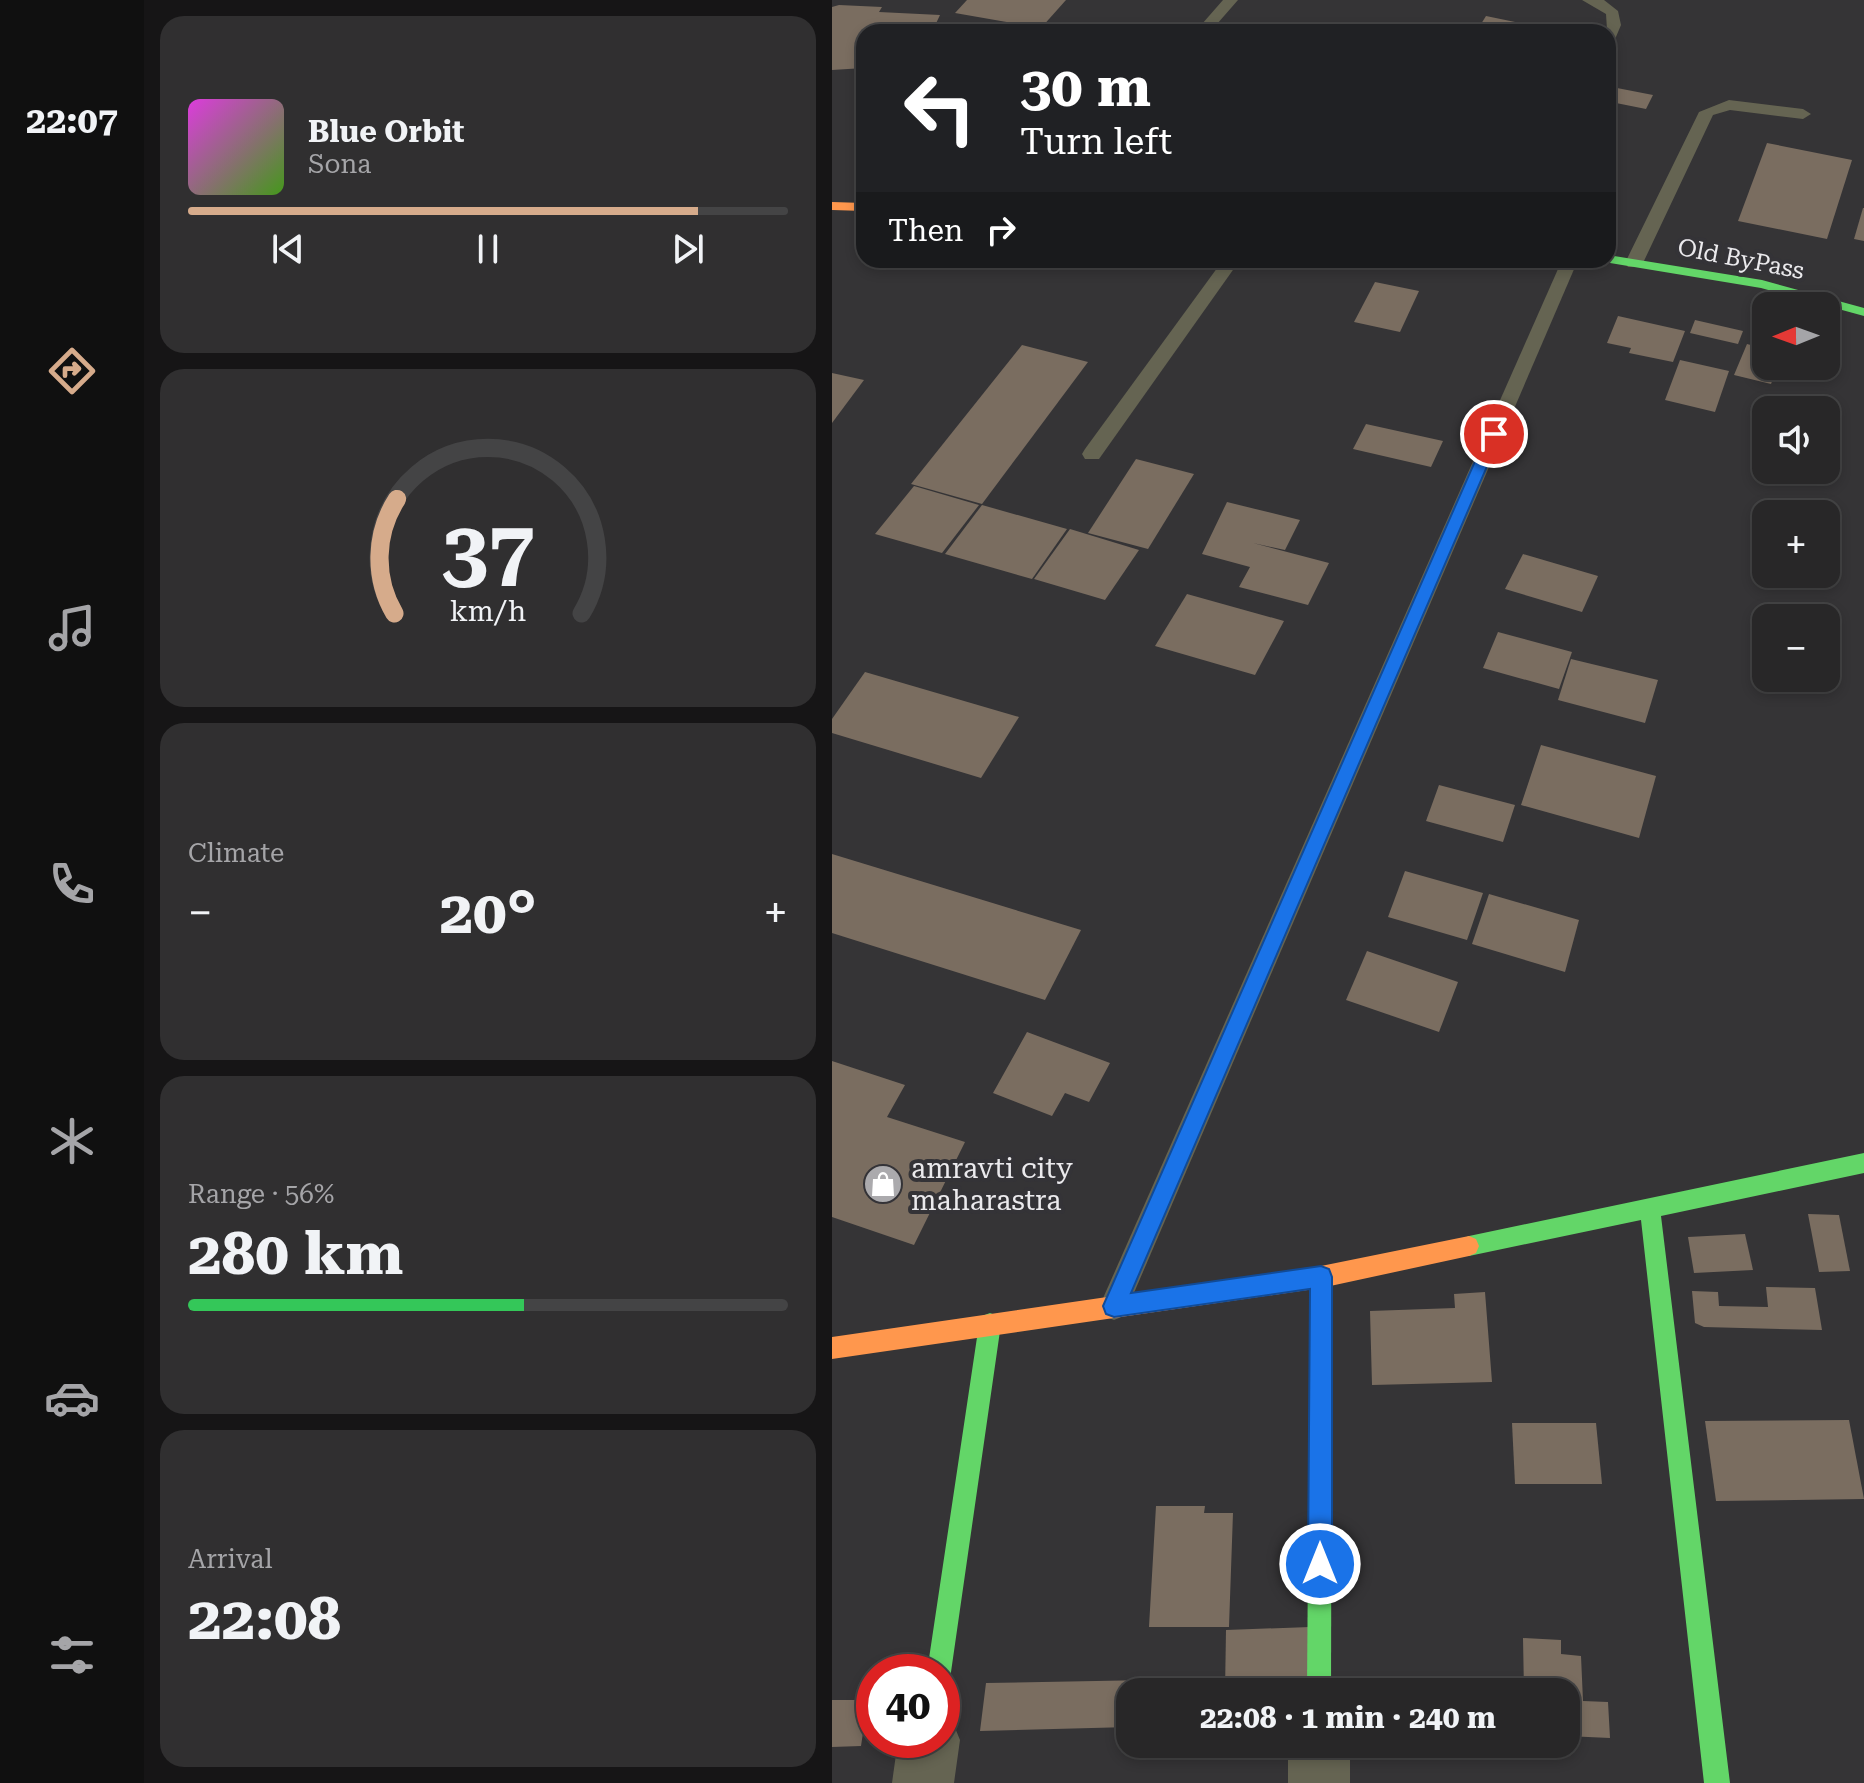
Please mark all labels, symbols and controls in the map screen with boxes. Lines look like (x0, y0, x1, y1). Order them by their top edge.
text: 30 m (1020, 54, 1151, 120)
icon: left (888, 56, 992, 160)
text: 22:07 (26, 100, 118, 142)
text: Blue Orbit (308, 114, 464, 149)
text: Turn left (1020, 121, 1172, 163)
text: Sona (308, 149, 371, 179)
icon: right (979, 208, 1023, 252)
text: Then (888, 213, 963, 248)
icon: previous (266, 227, 310, 271)
icon: pause (466, 227, 510, 271)
icon: next (666, 227, 710, 271)
street label: Old ByPass (1675, 233, 1807, 285)
north arrow (1752, 292, 1840, 380)
map controls (1752, 292, 1840, 692)
icon: directions (44, 343, 100, 399)
button: sound (1752, 396, 1840, 484)
pin (1460, 400, 1528, 468)
icon: arrive (1472, 412, 1516, 456)
button: + (1752, 500, 1840, 588)
text: 37 (441, 503, 535, 600)
text: km/h (450, 594, 526, 628)
icon: music (44, 600, 100, 656)
button: − (1752, 604, 1840, 692)
text: Climate (188, 838, 284, 868)
icon: phone (44, 856, 100, 912)
text: 20° (439, 877, 537, 948)
text: − (188, 887, 213, 939)
text: + (763, 887, 788, 939)
icon: climate (44, 1113, 100, 1169)
place label: amravti city maharastra (911, 1152, 1073, 1217)
shop icon: amravti city maharastra (862, 1163, 904, 1205)
text: Range · 56% (188, 1179, 334, 1209)
text: 280 km (188, 1218, 403, 1289)
icon: car (44, 1370, 100, 1426)
position arrow (1278, 1522, 1362, 1606)
text: Arrival (188, 1544, 273, 1574)
text: 22:08 (188, 1583, 341, 1654)
icon: filters (44, 1627, 100, 1683)
speed limit sign: 40 (856, 1654, 960, 1758)
text: 22:08 · 1 min · 240 m (1200, 1700, 1496, 1735)

